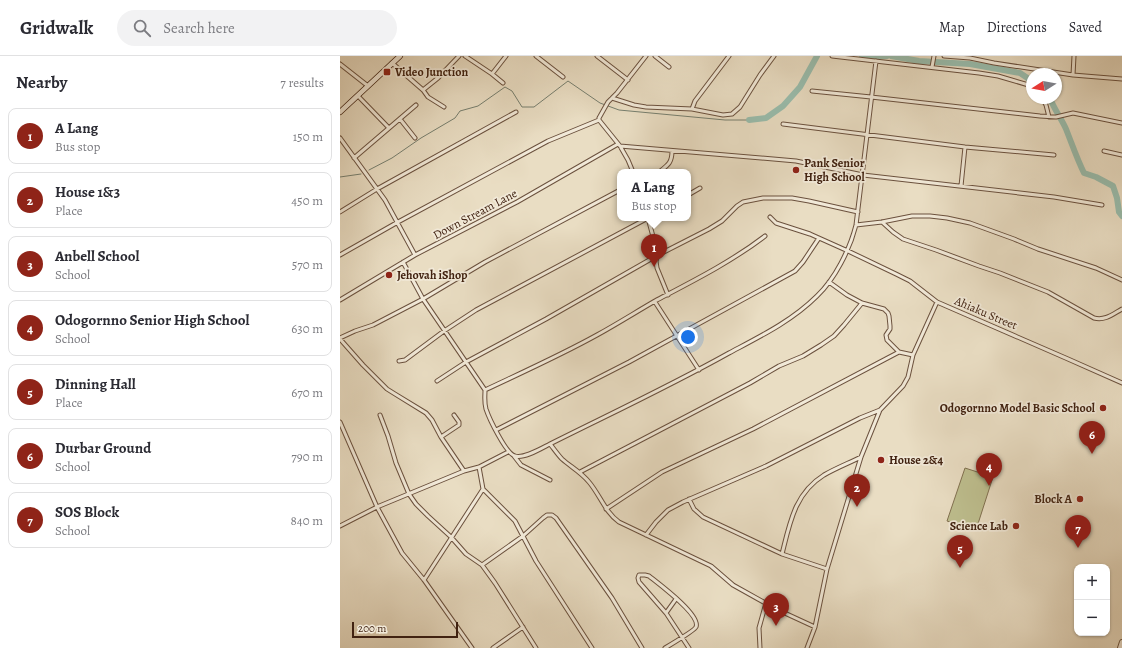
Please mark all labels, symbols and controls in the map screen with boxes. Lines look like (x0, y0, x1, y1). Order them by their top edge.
search box (117, 10, 397, 46)
text: Gridwalk (20, 15, 93, 41)
icon: search (131, 17, 153, 39)
text: Search here (163, 18, 235, 38)
text: Map (939, 18, 965, 37)
text: Directions (987, 18, 1047, 37)
text: Saved (1069, 18, 1102, 37)
place label: Video Junction (394, 64, 469, 80)
marker: Video Junction (382, 67, 392, 77)
north arrow (1026, 68, 1062, 104)
text: Nearby (16, 71, 67, 94)
text: 7 results (280, 74, 324, 91)
text: A Lang (55, 118, 98, 138)
text: 1 (28, 128, 32, 145)
text: 150 m (293, 128, 323, 145)
text: Bus stop (55, 138, 100, 155)
place label: Pank Senior High School (804, 155, 865, 185)
marker: Pank Senior High School (791, 165, 801, 175)
popup (617, 169, 691, 221)
text: A Lang (631, 177, 675, 197)
text: House 1&3 (55, 182, 120, 202)
street label: Down Stream Lane (430, 185, 520, 243)
text: 2 (27, 192, 33, 209)
text: 450 m (291, 192, 323, 209)
text: Bus stop (631, 197, 677, 214)
text: Place (55, 202, 83, 219)
pin: 1 (641, 234, 667, 267)
text: Anbell School (55, 246, 139, 266)
text: 3 (27, 256, 33, 273)
text: 570 m (292, 256, 323, 273)
text: School (55, 266, 90, 283)
place label: Jehovah iShop (397, 267, 468, 283)
marker: Jehovah iShop (384, 270, 394, 280)
street label: Ahiaku Street (951, 292, 1020, 333)
text: Odogornno Senior High School (55, 310, 249, 330)
text: 4 (27, 320, 33, 337)
text: 630 m (291, 320, 323, 337)
your location (678, 327, 698, 347)
text: School (55, 330, 90, 347)
text: Dinning Hall (55, 374, 136, 394)
text: 5 (27, 384, 33, 401)
text: 670 m (291, 384, 323, 401)
text: Place (55, 394, 83, 411)
place label: Odogornno Model Basic School (940, 400, 1096, 416)
marker: Odogornno Model Basic School (1098, 403, 1108, 413)
pin: 6 (1079, 421, 1105, 454)
text: Durbar Ground (55, 438, 151, 458)
text: 6 (27, 448, 33, 465)
text: 790 m (291, 448, 323, 465)
place label: House 2&4 (889, 452, 943, 468)
pin: 4 (976, 453, 1002, 486)
marker: House 2&4 (876, 455, 886, 465)
text: School (55, 458, 90, 475)
pin: 2 (844, 474, 870, 507)
place label: Block A (1034, 491, 1072, 507)
marker: Block A (1075, 494, 1085, 504)
text: SOS Block (55, 502, 119, 522)
text: 7 (27, 512, 33, 529)
text: 840 m (290, 512, 323, 529)
pin: 7 (1065, 515, 1091, 548)
place label: Science Lab (950, 518, 1008, 534)
marker: Science Lab (1011, 521, 1021, 531)
text: School (55, 522, 90, 539)
pin: 5 (947, 535, 973, 568)
map controls (1074, 564, 1110, 636)
button: + (1074, 564, 1110, 600)
pin: 3 (763, 593, 789, 626)
button: − (1074, 600, 1110, 636)
scale bar (352, 620, 458, 639)
text: 200 m (358, 621, 386, 636)

